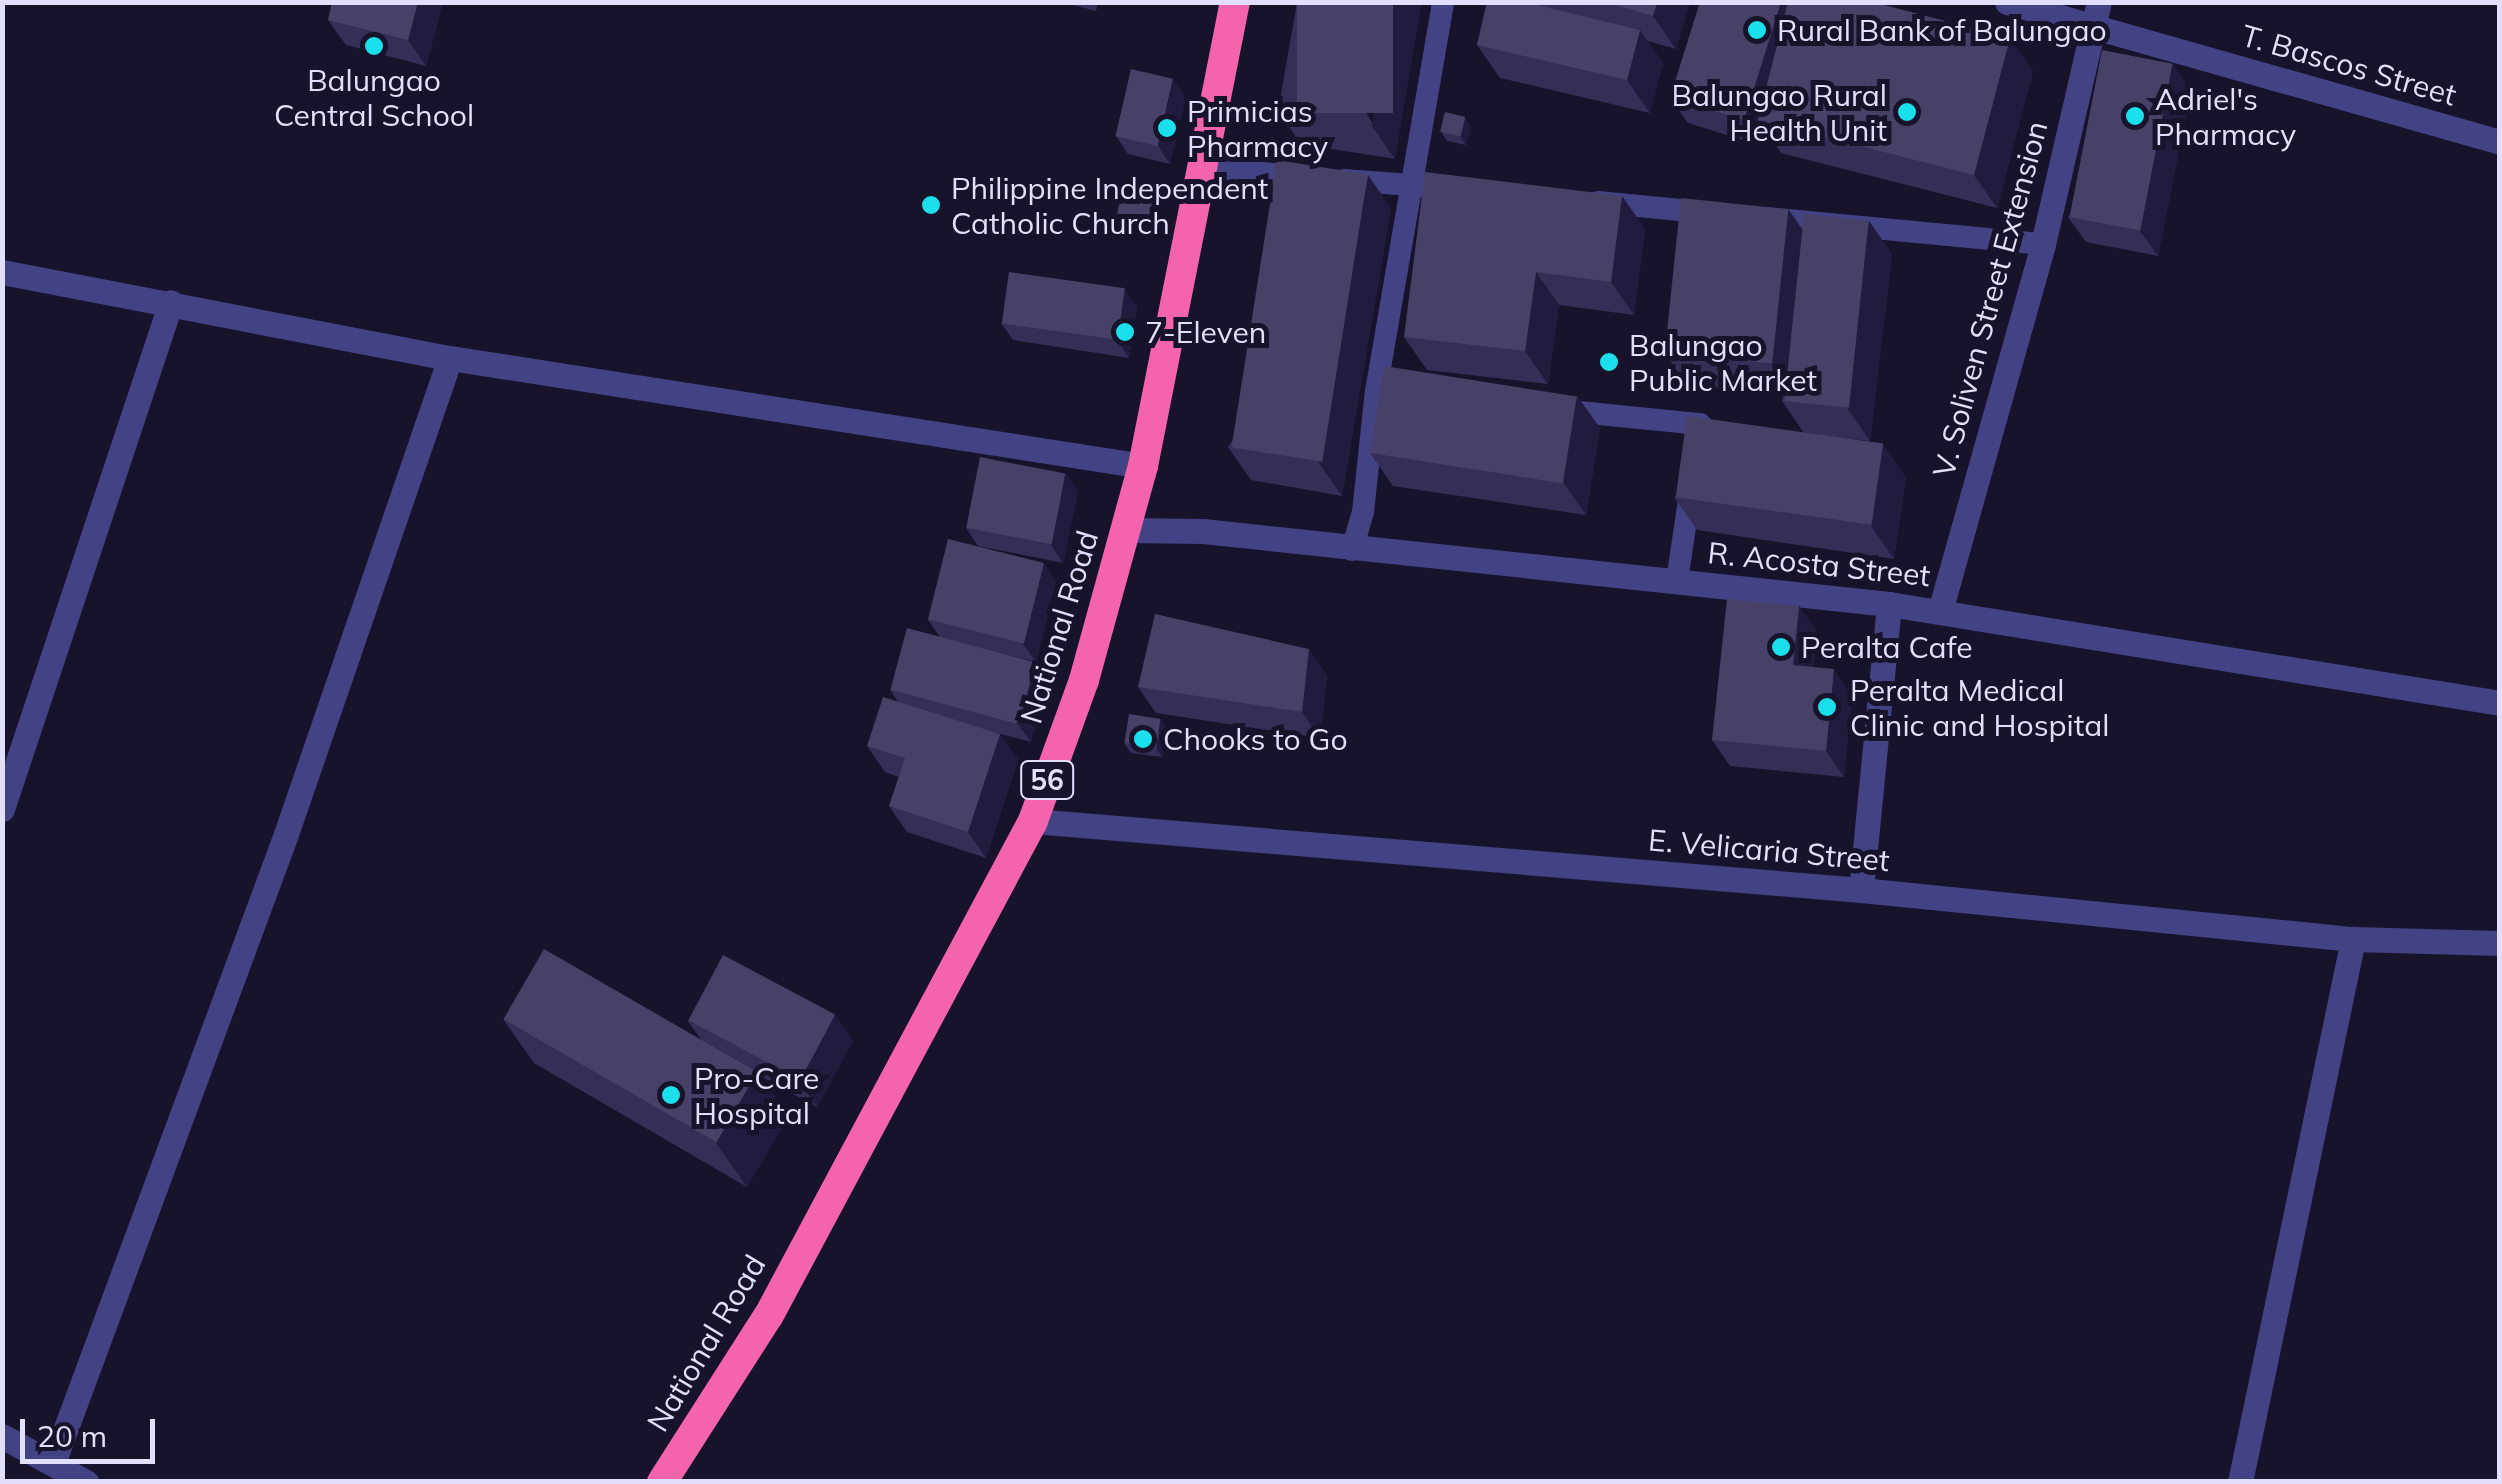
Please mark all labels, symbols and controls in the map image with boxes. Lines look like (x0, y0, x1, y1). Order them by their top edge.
place label: Rural Bank of Balungao (1777, 12, 2107, 48)
street label: T. Bascos Street (2238, 17, 2460, 113)
marker: Rural Bank of Balungao (1746, 19, 1768, 41)
marker: Balungao Central School (363, 35, 385, 57)
place label: Balungao Central School (274, 62, 474, 132)
place label: Balungao Rural Health Unit (1672, 77, 1887, 148)
place label: Adriel's Pharmacy (2155, 81, 2296, 152)
place label: Primicias Pharmacy (1187, 93, 1328, 164)
marker: Balungao Rural Health Unit (1896, 101, 1918, 123)
marker: Adriel's Pharmacy (2124, 105, 2146, 127)
marker: Primicias Pharmacy (1156, 117, 1178, 139)
street label: V. Soliven Street Extension (1925, 117, 2055, 481)
place label: Philippine Independent Catholic Church (951, 170, 1268, 240)
marker: Philippine Independent Catholic Church (920, 194, 942, 216)
place label: 7-Eleven (1145, 314, 1266, 350)
marker: 7-Eleven (1114, 321, 1136, 343)
place label: Balungao Public Market (1629, 327, 1817, 398)
marker: Balungao Public Market (1598, 351, 1620, 373)
street label: National Road (1013, 526, 1105, 728)
street label: R. Acosta Street (1706, 534, 1932, 594)
place label: Peralta Cafe (1801, 629, 1972, 665)
marker: Peralta Cafe (1770, 636, 1792, 658)
place label: Peralta Medical Clinic and Hospital (1850, 672, 2109, 742)
marker: Peralta Medical Clinic and Hospital (1814, 694, 1840, 720)
place label: Chooks to Go (1163, 721, 1348, 757)
marker: Chooks to Go (1132, 728, 1154, 750)
road number: 56 (1020, 757, 1074, 803)
street label: E. Velicaria Street (1647, 822, 1891, 878)
place label: Pro-Care Hospital (694, 1060, 819, 1130)
marker: Pro-Care Hospital (658, 1082, 684, 1108)
street label: National Road (639, 1248, 773, 1438)
scale bar (25, 1399, 160, 1461)
text: 20 m (37, 1417, 107, 1455)

